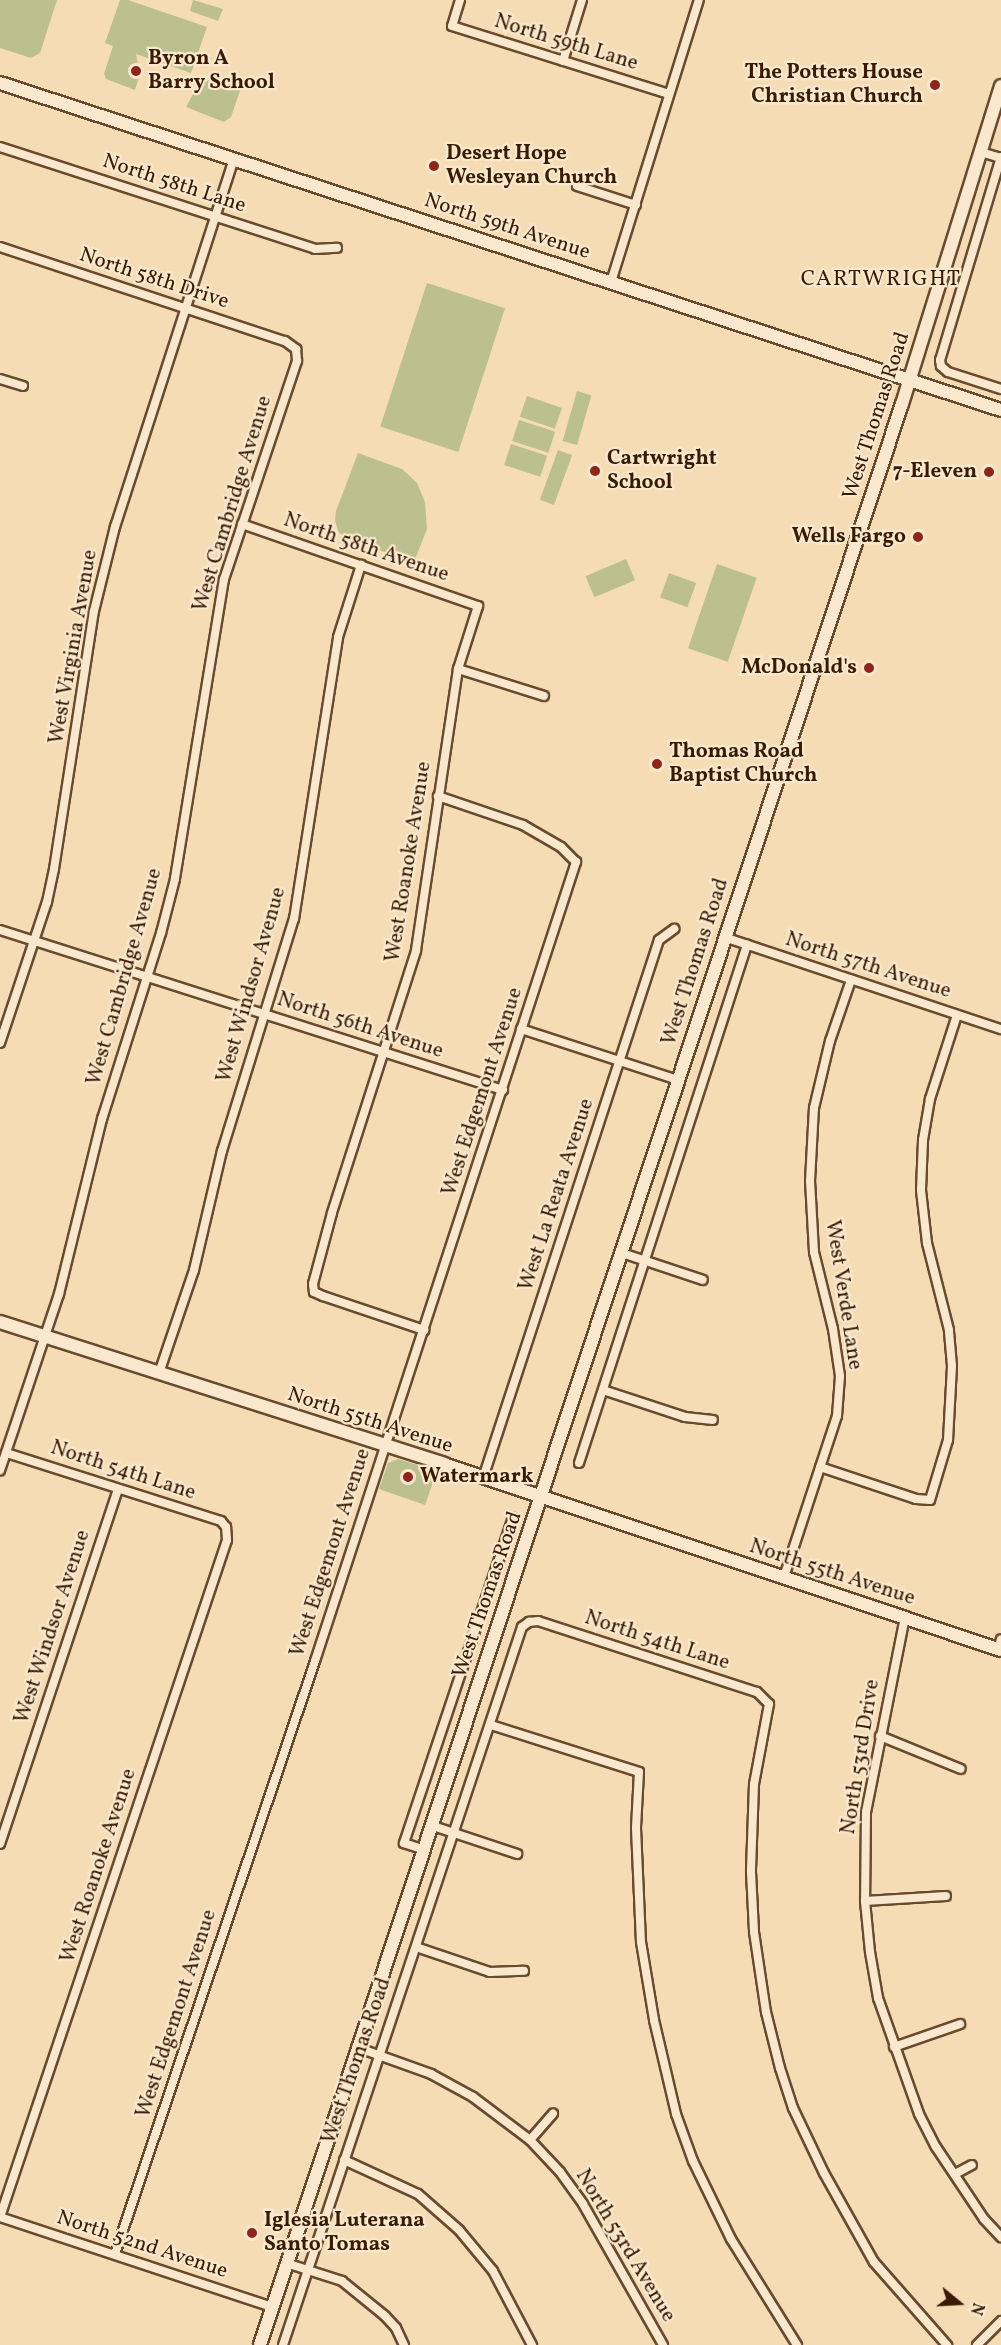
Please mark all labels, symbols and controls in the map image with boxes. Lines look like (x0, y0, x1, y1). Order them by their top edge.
street label: North 59th Lane (491, 9, 641, 77)
place label: Byron A Barry School (148, 46, 275, 96)
place label: The Potters House Christian Church (745, 60, 923, 110)
marker: Byron A Barry School (129, 64, 143, 78)
marker: The Potters House Christian Church (928, 78, 942, 92)
place label: Desert Hope Wesleyan Church (446, 141, 617, 191)
street label: North 58th Lane (99, 149, 249, 219)
marker: Desert Hope Wesleyan Church (427, 159, 441, 173)
street label: North 59th Avenue (421, 188, 593, 266)
street label: North 58th Drive (76, 243, 232, 315)
district label: CARTWRIGHT (801, 267, 961, 293)
street label: West Thomas Road (838, 329, 916, 503)
street label: West Cambridge Avenue (188, 393, 278, 615)
place label: Cartwright School (607, 446, 717, 496)
place label: 7-Eleven (893, 459, 977, 485)
marker: Cartwright School (588, 464, 602, 478)
marker: 7-Eleven (982, 465, 996, 479)
street label: North 58th Avenue (280, 508, 452, 588)
place label: Wells Fargo (792, 524, 906, 550)
marker: Wells Fargo (911, 530, 925, 544)
street label: West Virginia Avenue (44, 547, 104, 747)
place label: McDonald's (741, 655, 857, 681)
marker: McDonald's (862, 661, 876, 675)
place label: Thomas Road Baptist Church (669, 739, 818, 789)
marker: Thomas Road Baptist Church (650, 757, 664, 771)
street label: West Roanoke Avenue (381, 760, 437, 964)
street label: West Cambridge Avenue (82, 866, 168, 1088)
street label: West Thomas Road (657, 875, 735, 1049)
street label: West Windsor Avenue (212, 884, 292, 1086)
street label: North 57th Avenue (782, 927, 954, 1005)
street label: West Edgemont Avenue (437, 985, 529, 1199)
street label: North 56th Avenue (274, 987, 446, 1065)
street label: West La Reata Avenue (514, 1095, 600, 1295)
street label: West Verde Lane (819, 1218, 867, 1372)
street label: North 55th Avenue (284, 1382, 456, 1460)
street label: North 54th Lane (47, 1436, 199, 1506)
street label: West Edgemont Avenue (285, 1446, 377, 1660)
place label: Watermark (420, 1464, 533, 1490)
marker: Watermark (401, 1470, 415, 1484)
street label: West Thomas Road (448, 1508, 528, 1682)
street label: West Windsor Avenue (10, 1527, 96, 1727)
street label: North 55th Avenue (746, 1534, 918, 1612)
street label: North 54th Lane (581, 1606, 733, 1676)
street label: North 53rd Drive (836, 1678, 886, 1836)
street label: West Roanoke Avenue (56, 1766, 142, 1966)
street label: West Edgemont Avenue (131, 1907, 223, 2121)
street label: West Thomas Road (317, 1974, 397, 2148)
street label: North 53rd Avenue (569, 2165, 681, 2327)
street label: North 52nd Avenue (53, 2205, 231, 2285)
place label: Iglesia Luterana Santo Tomas (264, 2208, 425, 2258)
marker: Iglesia Luterana Santo Tomas (245, 2226, 259, 2240)
north arrow (929, 2273, 989, 2333)
text: N (964, 2300, 988, 2317)

